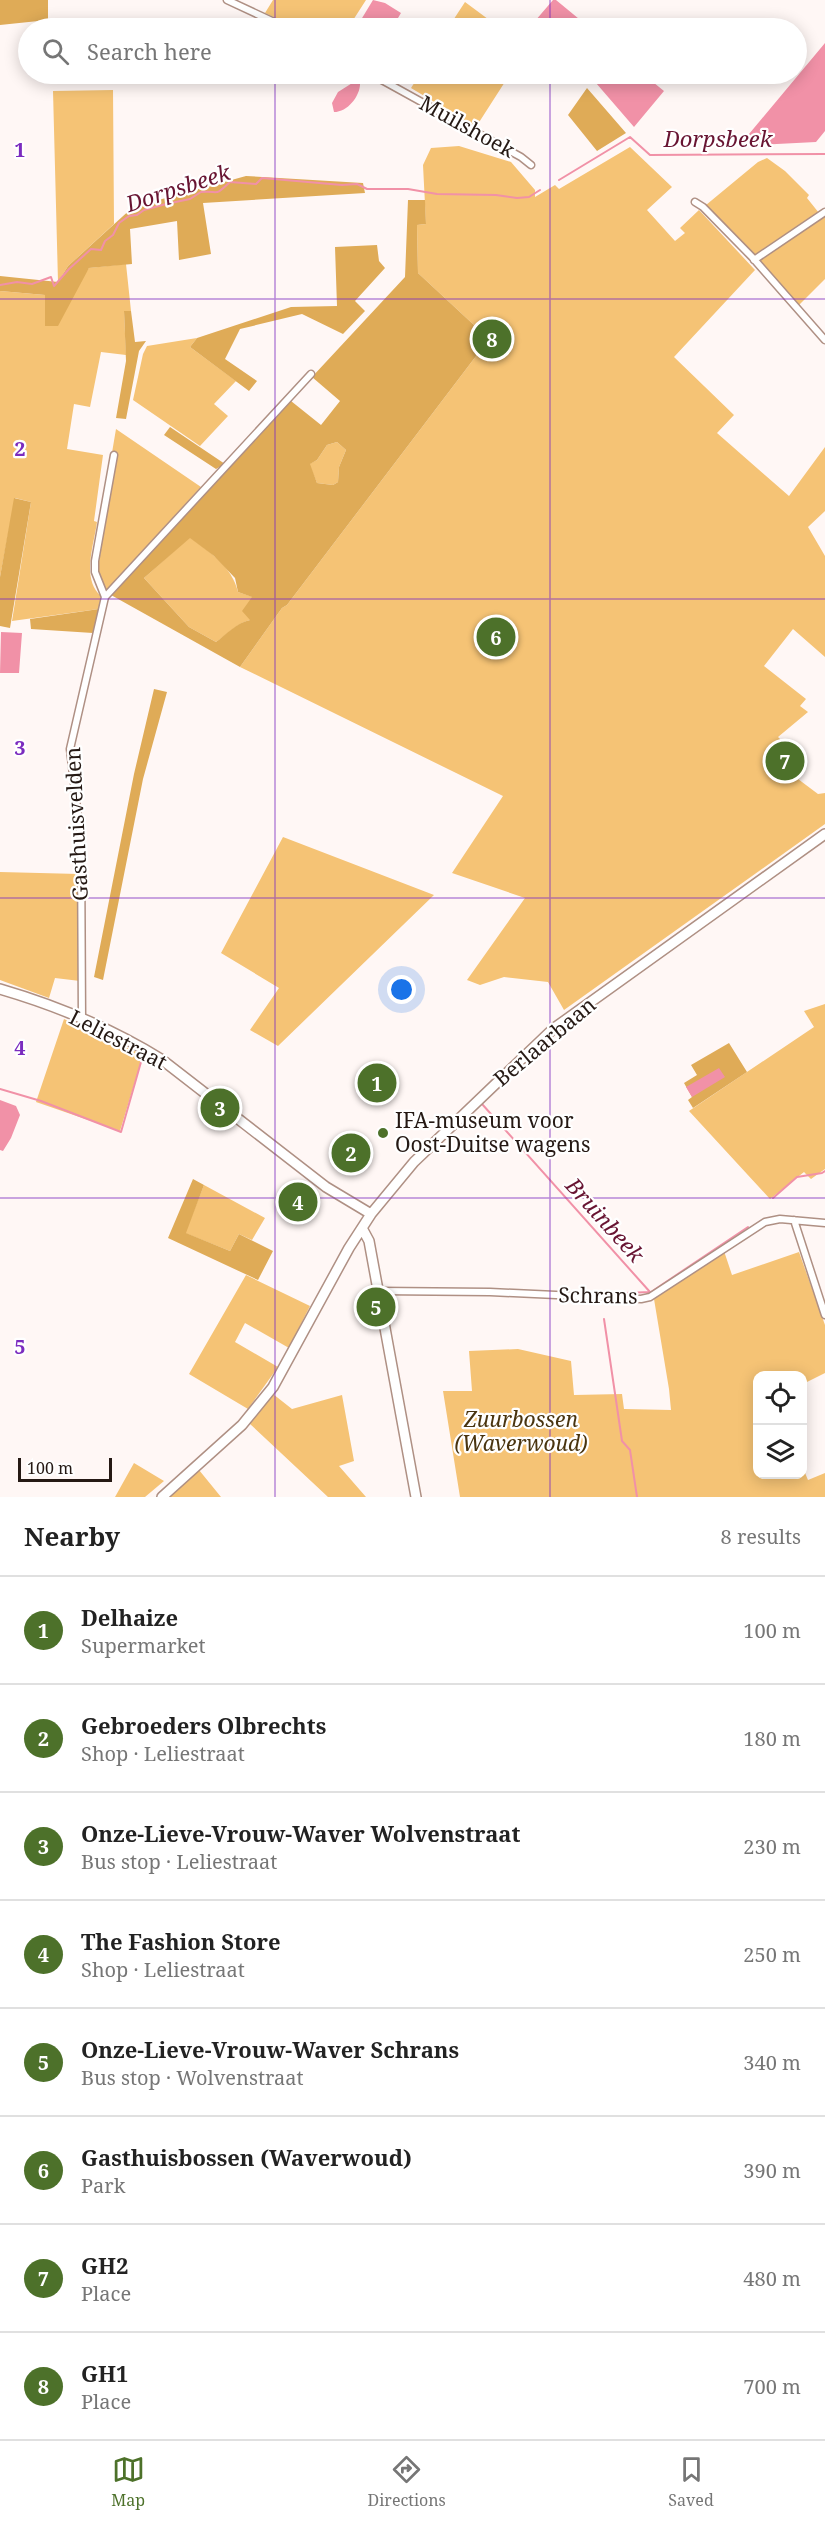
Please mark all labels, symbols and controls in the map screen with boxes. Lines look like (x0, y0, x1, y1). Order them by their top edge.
search box (18, 18, 807, 84)
icon: search (39, 35, 72, 68)
text: Search here (87, 36, 212, 66)
street label: Muilshoek (415, 88, 521, 164)
water label: Dorpsbeek (663, 123, 774, 153)
text: 1 (14, 136, 26, 163)
water label: Dorpsbeek (121, 156, 235, 218)
pin: 8 (472, 316, 512, 362)
text: 2 (14, 435, 26, 462)
pin: 6 (476, 614, 516, 660)
text: 3 (14, 734, 26, 761)
pin: 7 (766, 738, 804, 783)
street label: Gasthuisvelden (58, 746, 94, 902)
your location (387, 975, 416, 1004)
street label: Berlaarbaan (487, 990, 601, 1092)
street label: Leliestraat (65, 1003, 172, 1076)
text: 4 (14, 1034, 26, 1061)
pin: 1 (358, 1060, 397, 1106)
pin: 3 (200, 1086, 240, 1130)
place label: IFA-museum voor Oost-Duitse wagens (395, 1106, 590, 1158)
marker: IFA-museum voor Oost-Duitse wagens (376, 1126, 390, 1140)
pin: 2 (332, 1130, 370, 1176)
water label: Bruinbeek (559, 1170, 653, 1269)
pin: 4 (278, 1180, 318, 1224)
street label: Schrans (558, 1280, 638, 1310)
pin: 5 (356, 1284, 395, 1330)
text: 5 (14, 1333, 26, 1360)
map controls (753, 1371, 807, 1479)
button: locate (753, 1371, 807, 1425)
park label: Zuurbossen (Waverwoud) (454, 1405, 588, 1457)
button: layers (753, 1425, 807, 1479)
scale bar (18, 1455, 112, 1482)
text: 100 m (27, 1457, 73, 1479)
text: Nearby (24, 1518, 120, 1554)
text: 8 results (721, 1523, 801, 1550)
text: Delhaize (81, 1602, 178, 1632)
text: 1 (38, 1617, 49, 1644)
text: 100 m (743, 1617, 801, 1644)
text: Supermarket (81, 1632, 206, 1659)
text: Gebroeders Olbrechts (81, 1710, 326, 1740)
text: 2 (38, 1725, 49, 1752)
text: 180 m (743, 1725, 801, 1752)
text: Shop · Leliestraat (81, 1740, 245, 1767)
text: Onze-Lieve-Vrouw-Waver Wolvenstraat (81, 1818, 520, 1848)
text: 3 (38, 1833, 49, 1860)
text: 230 m (743, 1833, 801, 1860)
text: Bus stop · Leliestraat (81, 1848, 277, 1875)
text: The Fashion Store (81, 1926, 280, 1956)
text: 4 (38, 1941, 49, 1968)
text: 250 m (743, 1941, 801, 1968)
text: Shop · Leliestraat (81, 1956, 245, 1983)
text: Onze-Lieve-Vrouw-Waver Schrans (81, 2034, 459, 2064)
text: 5 (38, 2049, 49, 2076)
text: 340 m (743, 2049, 801, 2076)
text: Bus stop · Wolvenstraat (81, 2064, 304, 2091)
text: Gasthuisbossen (Waverwoud) (81, 2142, 412, 2172)
text: 6 (38, 2157, 49, 2184)
text: 390 m (743, 2157, 801, 2184)
text: Park (81, 2172, 125, 2199)
text: GH2 (81, 2250, 128, 2280)
text: 7 (38, 2265, 49, 2292)
text: 480 m (743, 2265, 801, 2292)
text: Place (81, 2280, 131, 2307)
text: GH1 (81, 2358, 128, 2388)
text: 8 (38, 2373, 49, 2400)
text: 700 m (743, 2373, 801, 2400)
text: Place (81, 2388, 131, 2415)
tab: Map (111, 2453, 145, 2511)
tab: Directions (368, 2453, 446, 2511)
tab: Saved (668, 2453, 714, 2511)

